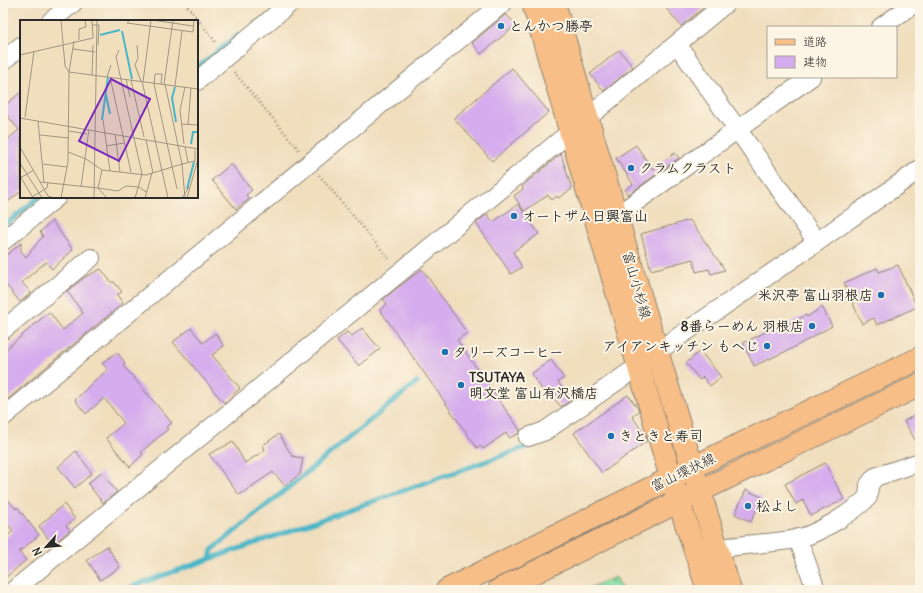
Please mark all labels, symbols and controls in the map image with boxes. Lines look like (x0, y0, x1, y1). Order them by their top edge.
place label: とんかつ勝亭 (509, 17, 593, 35)
inset map (20, 20, 198, 198)
marker: とんかつ勝亭 (496, 21, 506, 31)
legend (767, 26, 897, 78)
text: 道路 (803, 34, 827, 49)
text: 建物 (803, 54, 827, 69)
place label: クラムクラスト (639, 159, 737, 177)
marker: クラムクラスト (626, 163, 636, 173)
place label: オートザム日興富山 (522, 207, 648, 225)
marker: オートザム日興富山 (509, 211, 519, 221)
street label: 富山小杉線 (619, 249, 655, 321)
place label: 米沢亭 富山羽根店 (758, 286, 873, 304)
marker: 米沢亭 富山羽根店 (876, 290, 886, 300)
place label: 8番らーめん 羽根店 (681, 317, 804, 335)
marker: 8番らーめん 羽根店 (807, 321, 817, 331)
place label: アイアンキッチン もへじ (603, 337, 759, 355)
marker: アイアンキッチン もへじ (762, 341, 772, 351)
place label: タリーズコーヒー (453, 343, 563, 361)
marker: タリーズコーヒー (440, 347, 450, 357)
place label: TSUTAYA 明文堂 富山有沢橋店 (469, 368, 598, 402)
marker: TSUTAYA 明文堂 富山有沢橋店 (456, 380, 466, 390)
place label: きときと寿司 (619, 427, 703, 445)
marker: きときと寿司 (606, 431, 616, 441)
street label: 富山環状線 (648, 449, 718, 495)
place label: 松よし (756, 497, 798, 515)
marker: 松よし (743, 501, 753, 511)
north arrow (26, 527, 66, 567)
text: N (29, 545, 45, 558)

